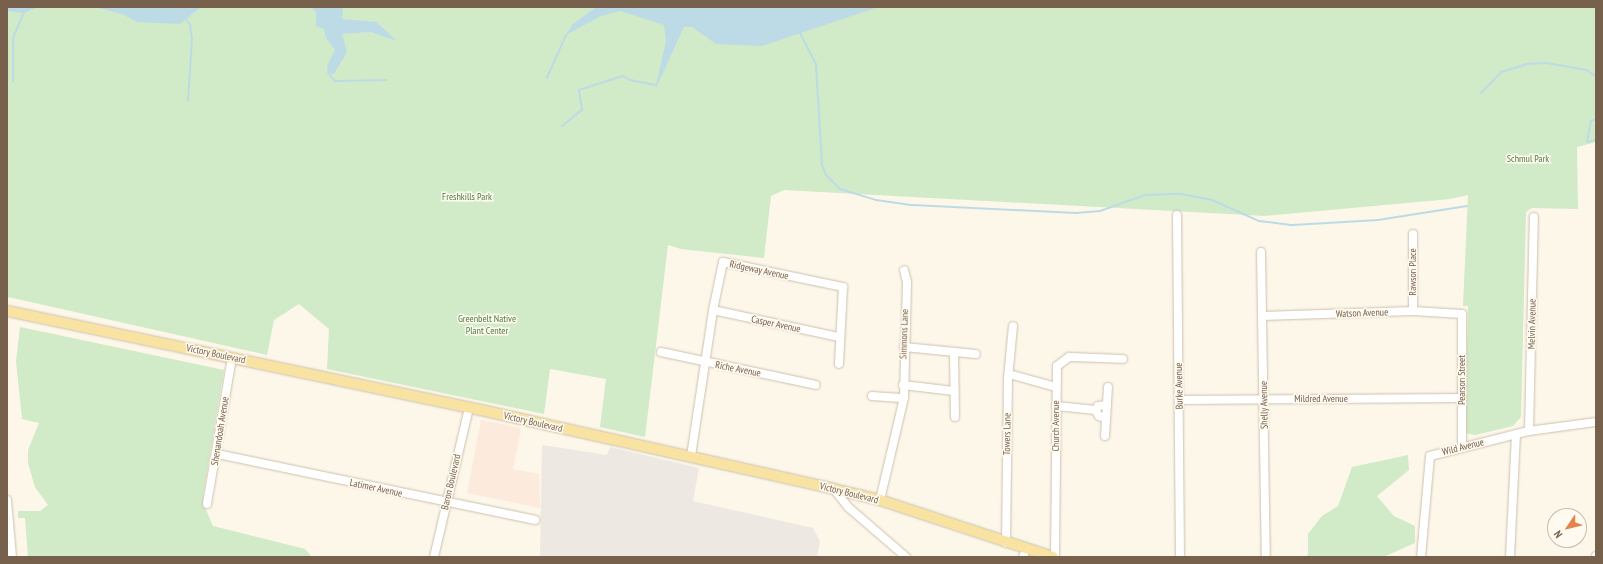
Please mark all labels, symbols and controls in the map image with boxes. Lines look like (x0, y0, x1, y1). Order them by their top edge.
park label: Schmul Park (1507, 153, 1549, 165)
park label: Freshkills Park (442, 191, 492, 203)
street label: Rawson Place (1407, 248, 1419, 296)
street label: Ridgeway Avenue (728, 258, 790, 282)
street label: Melvin Avenue (1526, 299, 1538, 349)
street label: Watson Avenue (1335, 306, 1389, 320)
street label: Simmons Lane (897, 309, 911, 359)
park label: Greenbelt Native Plant Center (458, 312, 516, 336)
street label: Casper Avenue (750, 313, 802, 335)
street label: Victory Boulevard (185, 342, 247, 366)
street label: Pearson Street (1456, 355, 1468, 405)
street label: Riche Avenue (714, 359, 762, 379)
street label: Burke Avenue (1173, 362, 1185, 410)
street label: Shelly Avenue (1258, 381, 1270, 429)
street label: Mildred Avenue (1294, 393, 1348, 405)
street label: Shenandoah Avenue (209, 395, 231, 467)
street label: Church Avenue (1050, 400, 1062, 452)
street label: Victory Boulevard (502, 409, 564, 435)
street label: Towers Lane (1001, 413, 1013, 455)
street label: Wild Avenue (1441, 436, 1485, 458)
street label: Baron Boulevard (439, 453, 463, 511)
street label: Latimer Avenue (348, 477, 404, 499)
street label: Victory Boulevard (818, 480, 880, 506)
north arrow (1547, 508, 1587, 548)
text: N (1551, 528, 1565, 541)

